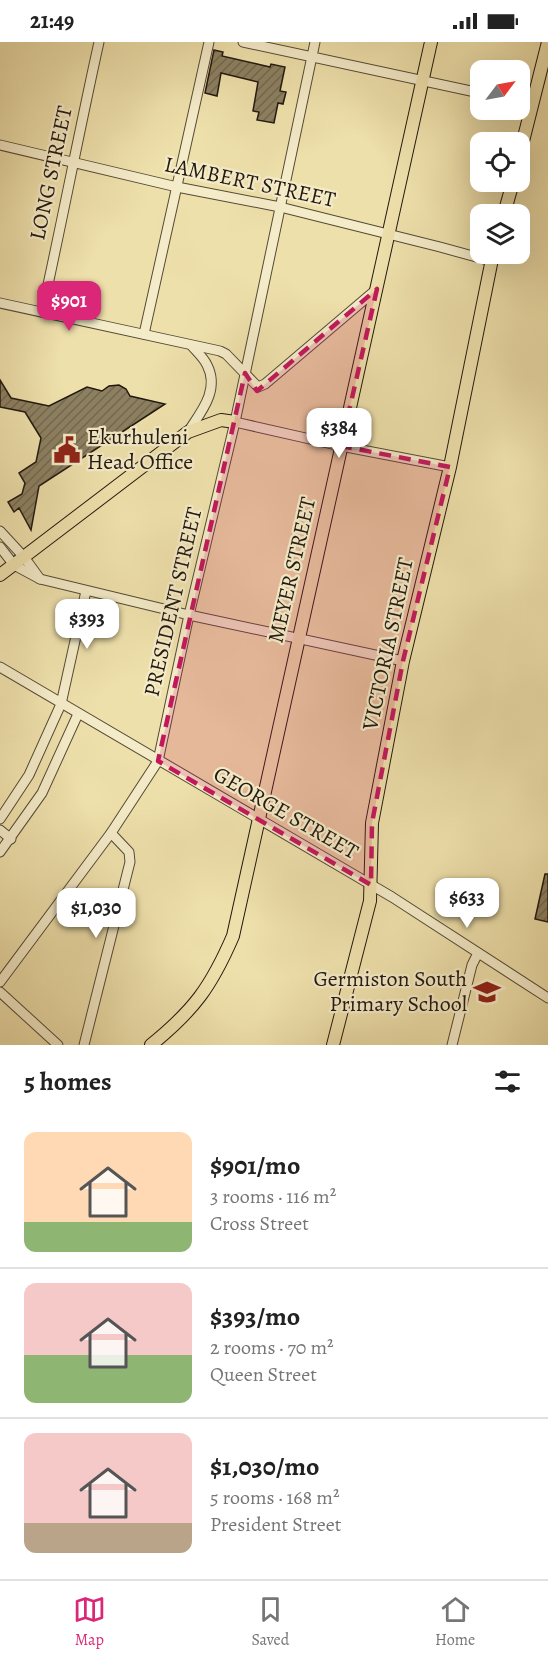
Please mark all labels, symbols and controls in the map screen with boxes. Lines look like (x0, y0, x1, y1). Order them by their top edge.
text: 21:49 (30, 6, 74, 36)
north arrow (470, 60, 530, 120)
map controls (470, 60, 530, 264)
street label: LONG STREET (22, 103, 80, 243)
button: locate (470, 132, 530, 192)
street label: LAMBERT STREET (162, 149, 338, 215)
button: layers (470, 204, 530, 264)
pin: $901 (33, 281, 105, 332)
text: $901 (51, 287, 87, 314)
pin: $384 (303, 408, 375, 459)
text: $384 (321, 414, 357, 441)
place label: Ekurhuleni Head Office (87, 422, 193, 477)
public building icon: Ekurhuleni Head Office (52, 435, 82, 465)
street label: MEYER STREET (261, 494, 323, 646)
street label: PRESIDENT STREET (137, 504, 209, 700)
street label: VICTORIA STREET (355, 555, 421, 734)
pin: $393 (51, 599, 123, 650)
text: $393 (69, 605, 105, 632)
street label: GEORGE STREET (208, 759, 364, 867)
pin: $633 (431, 878, 503, 929)
text: $633 (449, 884, 485, 911)
pin: $1,030 (47, 888, 145, 939)
text: $1,030 (71, 894, 121, 921)
place label: Germiston South Primary School (313, 964, 467, 1019)
school or university icon: Germiston South Primary School (472, 977, 502, 1007)
text: 5 homes (24, 1064, 112, 1099)
icon: filters (491, 1065, 524, 1098)
text: $901/mo (210, 1148, 300, 1183)
icon: home (72, 1156, 144, 1228)
text: 3 rooms · 116 m² (210, 1183, 336, 1210)
text: Cross Street (210, 1210, 309, 1237)
text: $393/mo (210, 1299, 300, 1334)
icon: home (72, 1307, 144, 1379)
text: 2 rooms · 70 m² (210, 1334, 334, 1361)
text: Queen Street (210, 1361, 317, 1388)
text: $1,030/mo (210, 1449, 320, 1484)
icon: home (72, 1457, 144, 1529)
text: 5 rooms · 168 m² (210, 1484, 339, 1511)
text: President Street (210, 1511, 341, 1538)
tab: Map (73, 1593, 106, 1651)
tab: Saved (251, 1593, 289, 1651)
tab: Home (435, 1593, 475, 1651)

